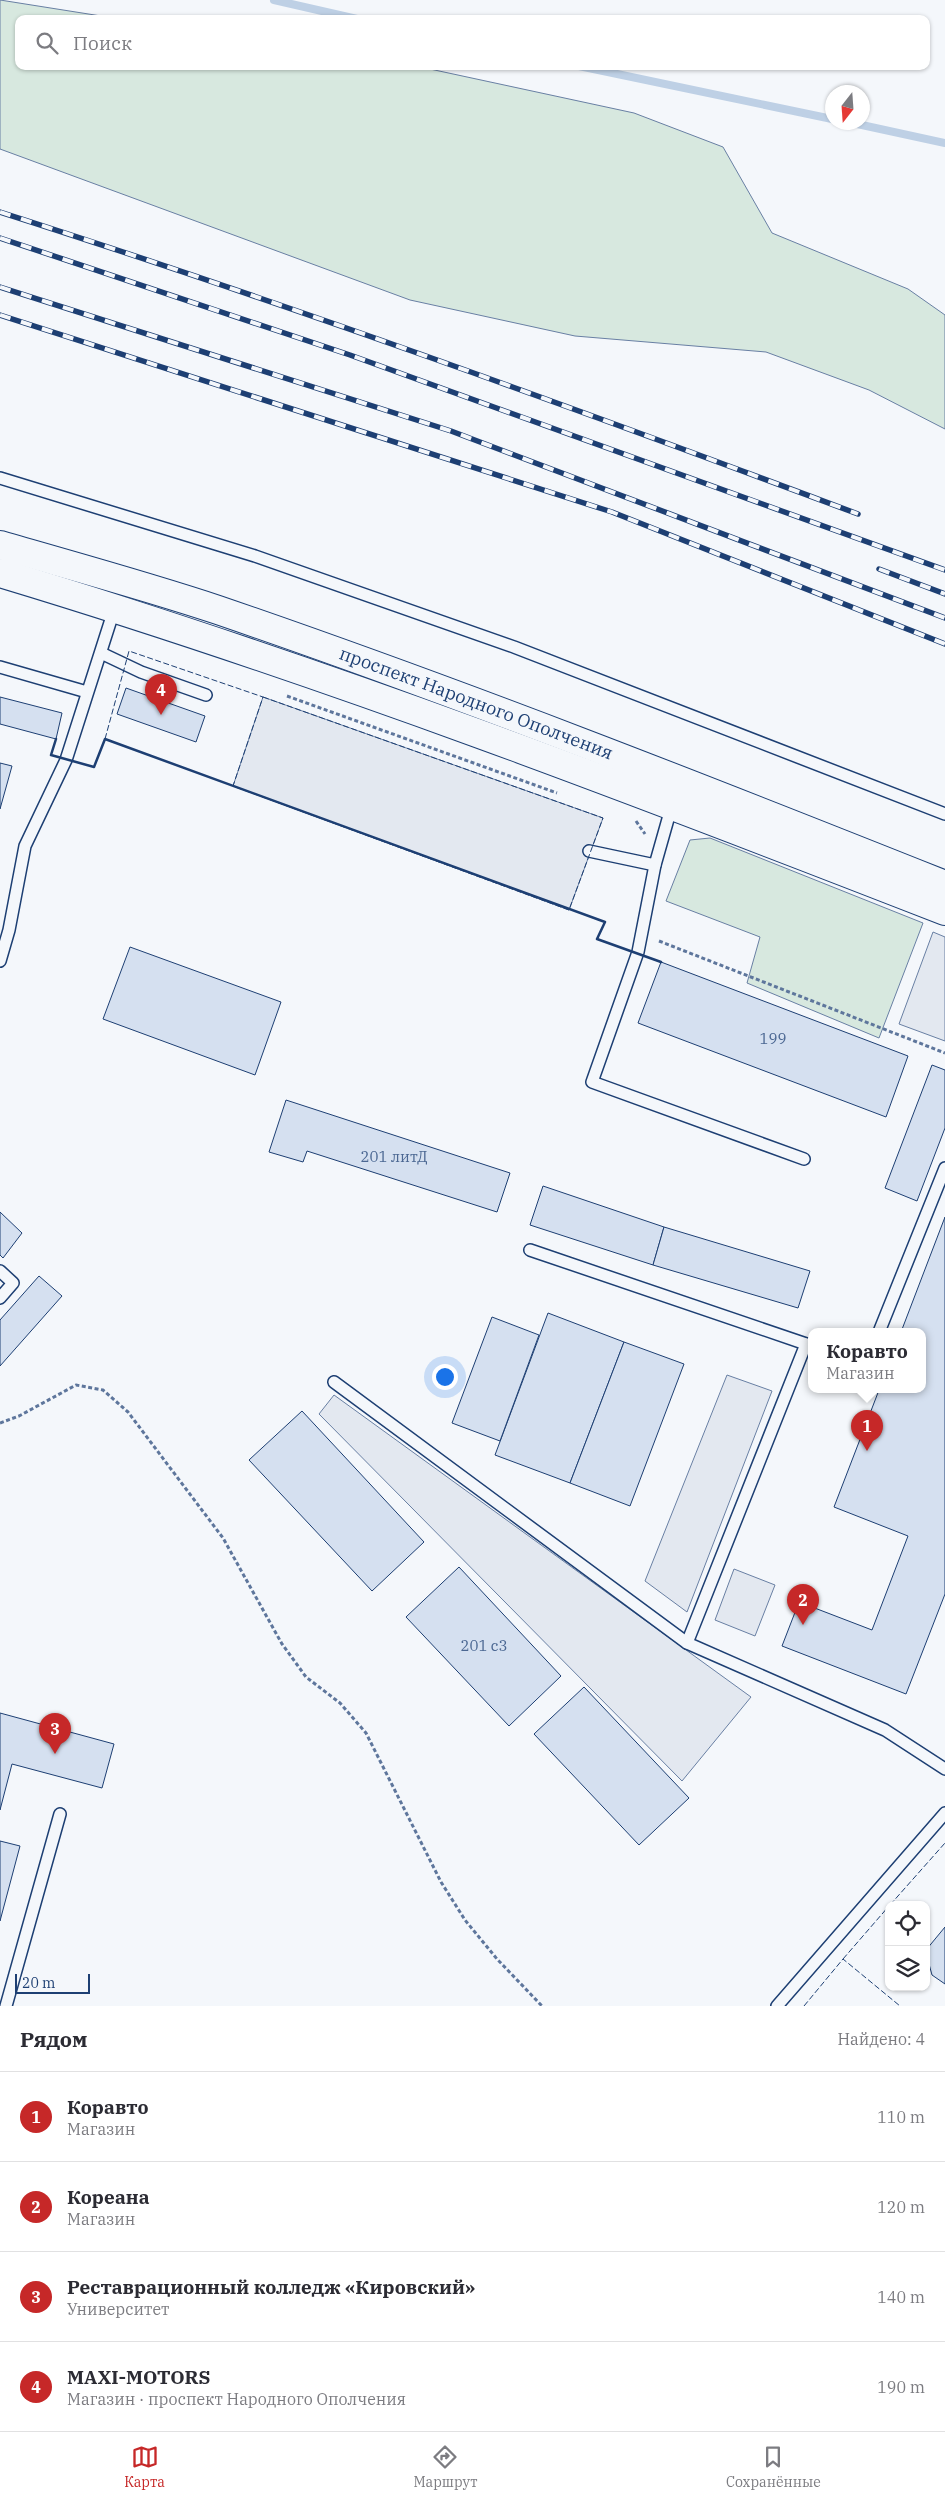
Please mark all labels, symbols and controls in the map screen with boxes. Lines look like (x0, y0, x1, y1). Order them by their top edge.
search box (15, 15, 930, 70)
icon: search (33, 29, 61, 57)
text: Поиск (73, 31, 132, 55)
north arrow (825, 85, 870, 130)
street label: проспект Народного Ополчения (336, 641, 617, 764)
pin: 4 (145, 674, 177, 715)
house number: 199 (759, 1029, 787, 1048)
house number: 201 литД (360, 1147, 428, 1166)
popup (808, 1328, 926, 1393)
text: Коравто (826, 1339, 908, 1363)
text: Магазин (826, 1363, 895, 1383)
your location (432, 1364, 458, 1390)
pin: 1 (851, 1410, 883, 1451)
pin: 2 (787, 1584, 819, 1625)
house number: 201 с3 (460, 1636, 508, 1655)
pin: 3 (39, 1713, 71, 1754)
map controls (885, 1901, 930, 1991)
button: locate (885, 1901, 930, 1946)
button: layers (885, 1946, 930, 1991)
scale bar (15, 1971, 90, 1994)
text: 20 m (22, 1974, 55, 1992)
text: Рядом (20, 2025, 88, 2053)
text: Найдено: 4 (837, 2029, 925, 2049)
text: Коравто (67, 2095, 149, 2119)
text: 1 (31, 2107, 41, 2127)
text: 110 m (877, 2107, 925, 2127)
text: Магазин (67, 2119, 135, 2139)
text: Кореана (67, 2185, 150, 2209)
text: 2 (31, 2197, 41, 2217)
text: 120 m (877, 2197, 925, 2217)
text: Магазин (67, 2209, 135, 2229)
text: Реставрационный колледж «Кировский» (67, 2275, 475, 2299)
text: 3 (31, 2287, 41, 2307)
text: 140 m (877, 2287, 925, 2307)
text: Университет (67, 2299, 169, 2319)
text: MAXI-MOTORS (67, 2365, 211, 2389)
text: 4 (31, 2377, 41, 2397)
text: 190 m (877, 2377, 925, 2397)
text: Магазин · проспект Народного Ополчения (67, 2389, 406, 2409)
tab: Карта (124, 2443, 165, 2491)
tab: Маршрут (413, 2443, 477, 2491)
tab: Сохранённые (726, 2443, 821, 2491)

